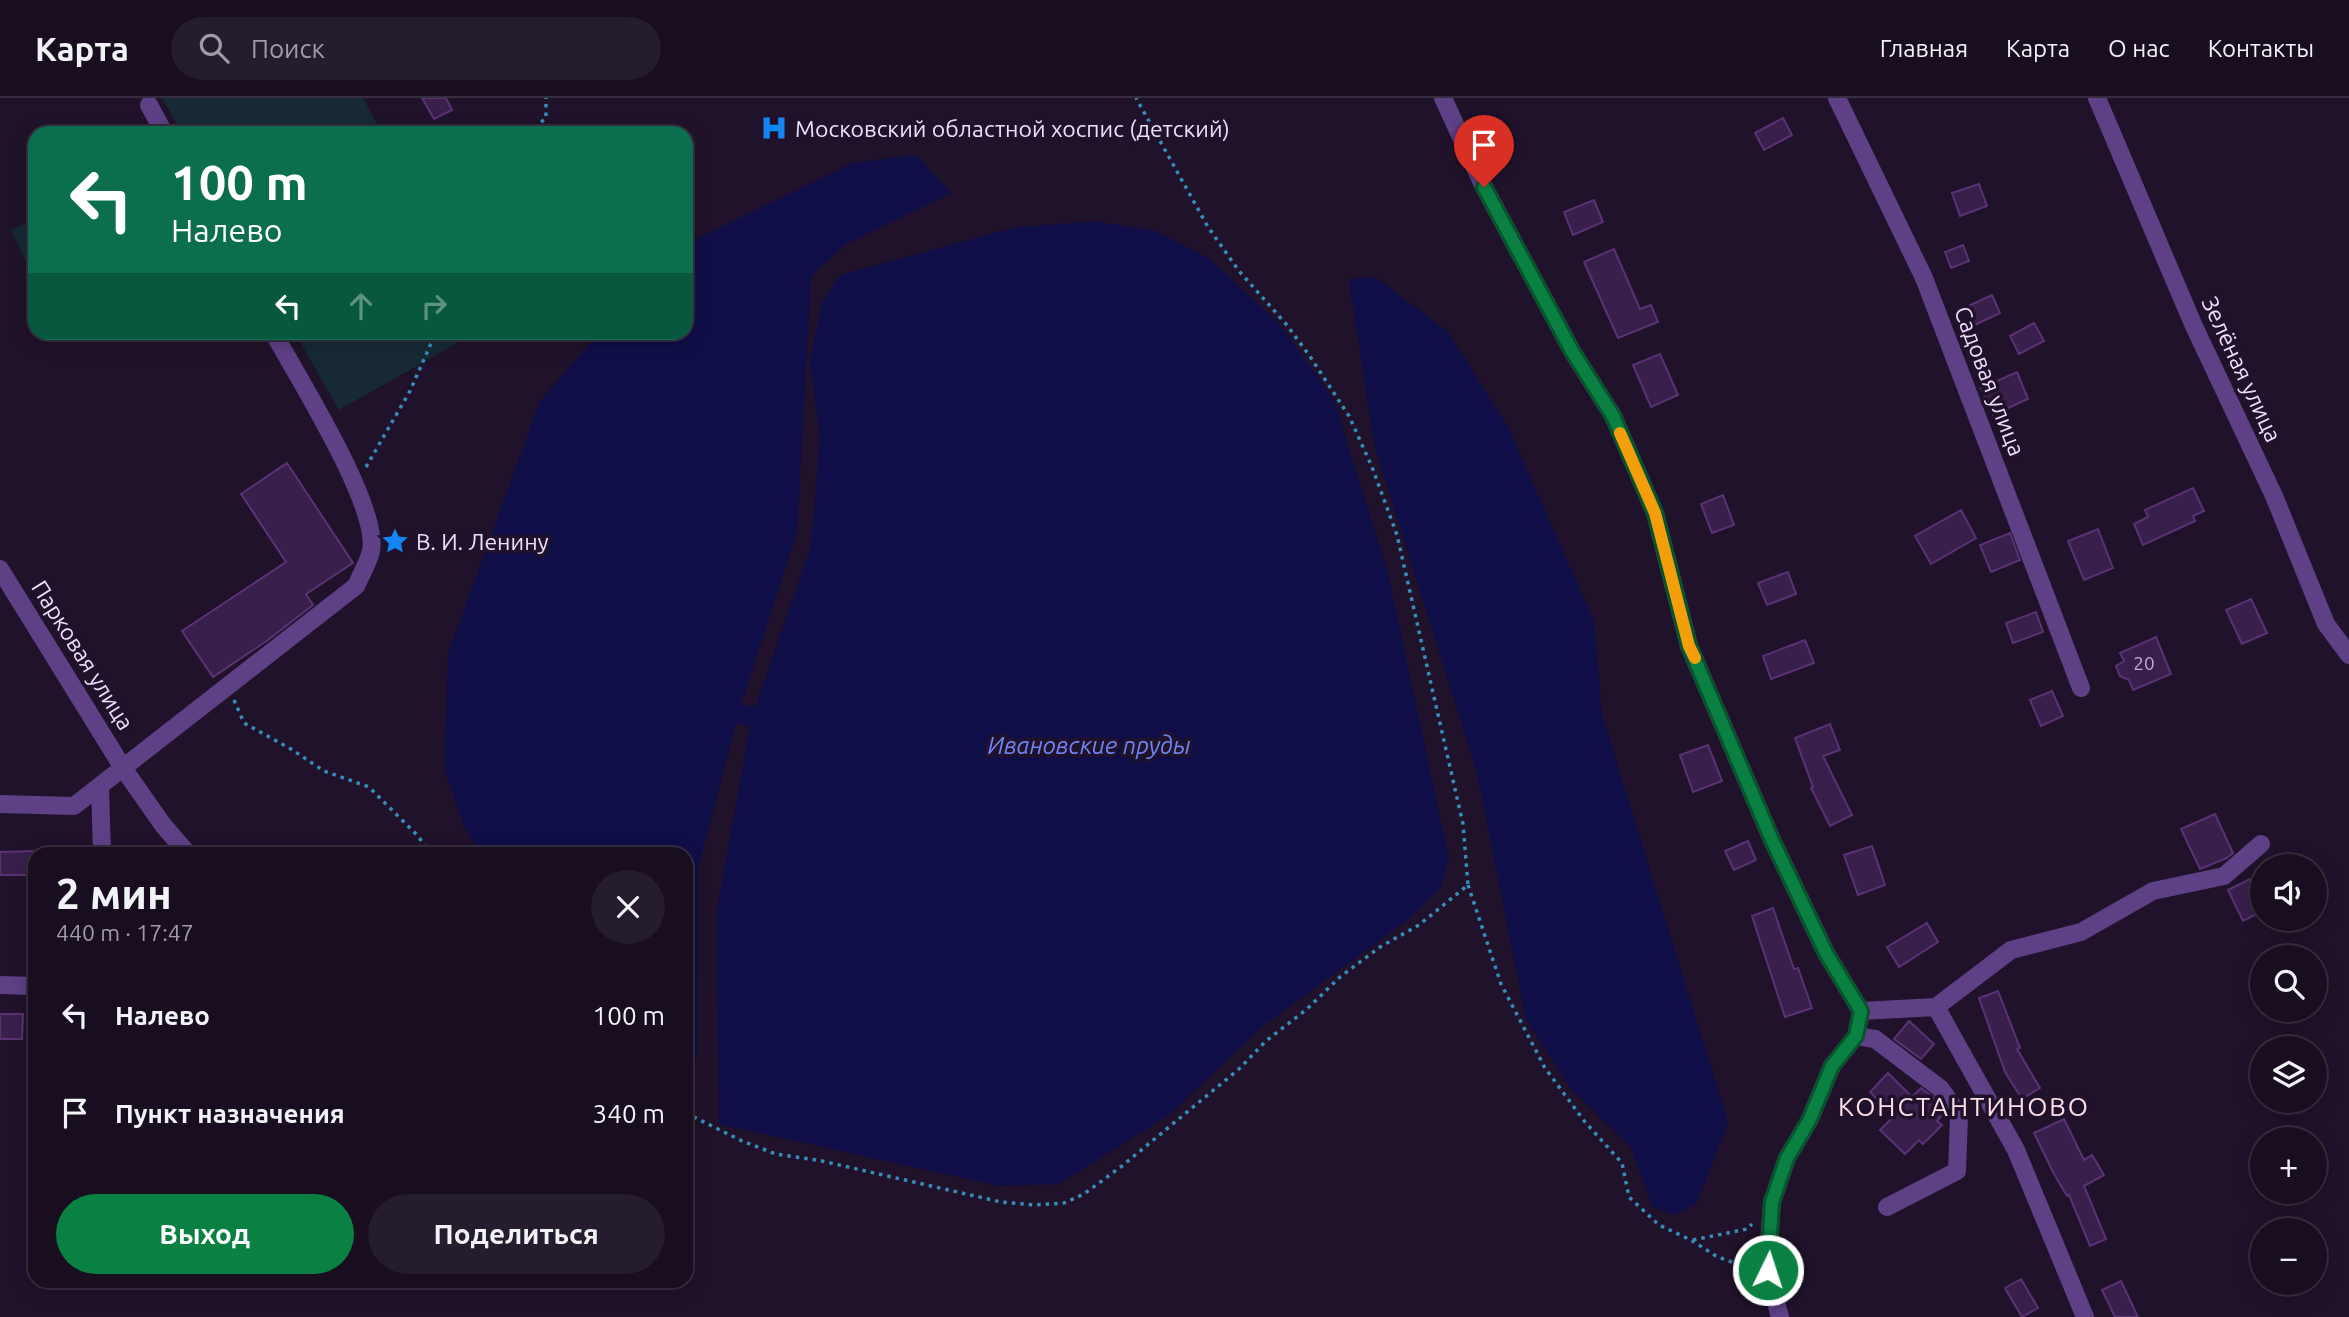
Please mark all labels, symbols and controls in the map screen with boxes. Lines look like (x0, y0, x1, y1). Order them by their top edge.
search box (171, 17, 661, 80)
icon: search (195, 29, 233, 67)
text: Карта (35, 30, 129, 67)
text: Поиск (251, 34, 325, 63)
text: Главная (1880, 35, 1968, 62)
text: Карта (2006, 35, 2070, 62)
text: О нас (2108, 35, 2170, 62)
text: Контакты (2208, 35, 2314, 62)
hospital icon: Московский областной хоспис (детский) (759, 113, 789, 143)
pin (1454, 115, 1514, 187)
place label: Московский областной хоспис (детский) (795, 116, 1230, 142)
icon: arrive (1465, 126, 1503, 164)
icon: left (56, 154, 147, 245)
text: 100 m (171, 154, 308, 209)
text: Налево (171, 212, 283, 248)
icon: left (269, 287, 307, 325)
icon: ahead (342, 287, 380, 325)
icon: right (415, 287, 453, 325)
street label: Зелёная улица (2197, 292, 2287, 446)
street label: Садовая улица (1950, 303, 2030, 459)
place icon: В. И. Ленину (380, 526, 410, 556)
place label: В. И. Ленину (416, 529, 549, 554)
street label: Парковая улица (27, 576, 139, 734)
house number: 20 (2133, 652, 2155, 674)
water label: Ивановские пруды (988, 732, 1191, 759)
map controls (2250, 854, 2327, 1295)
button: sound (2250, 854, 2327, 931)
text: 2 мин (56, 870, 172, 917)
button: close (591, 870, 665, 944)
text: 440 m · 17:47 (56, 920, 194, 945)
button: search (2250, 945, 2327, 1022)
icon: left (56, 996, 94, 1034)
text: Налево (115, 1001, 210, 1030)
text: 100 m (593, 1001, 665, 1030)
button: layers (2250, 1036, 2327, 1113)
district label: КОНСТАНТИНОВО (1838, 1092, 2090, 1121)
icon: arrive (56, 1094, 94, 1132)
text: Пункт назначения (115, 1099, 345, 1128)
text: 340 m (593, 1099, 665, 1128)
button: + (2250, 1127, 2327, 1204)
button: Выход (56, 1194, 354, 1274)
button: Поделиться (368, 1194, 665, 1274)
button: − (2250, 1218, 2327, 1295)
position arrow (1731, 1233, 1805, 1307)

